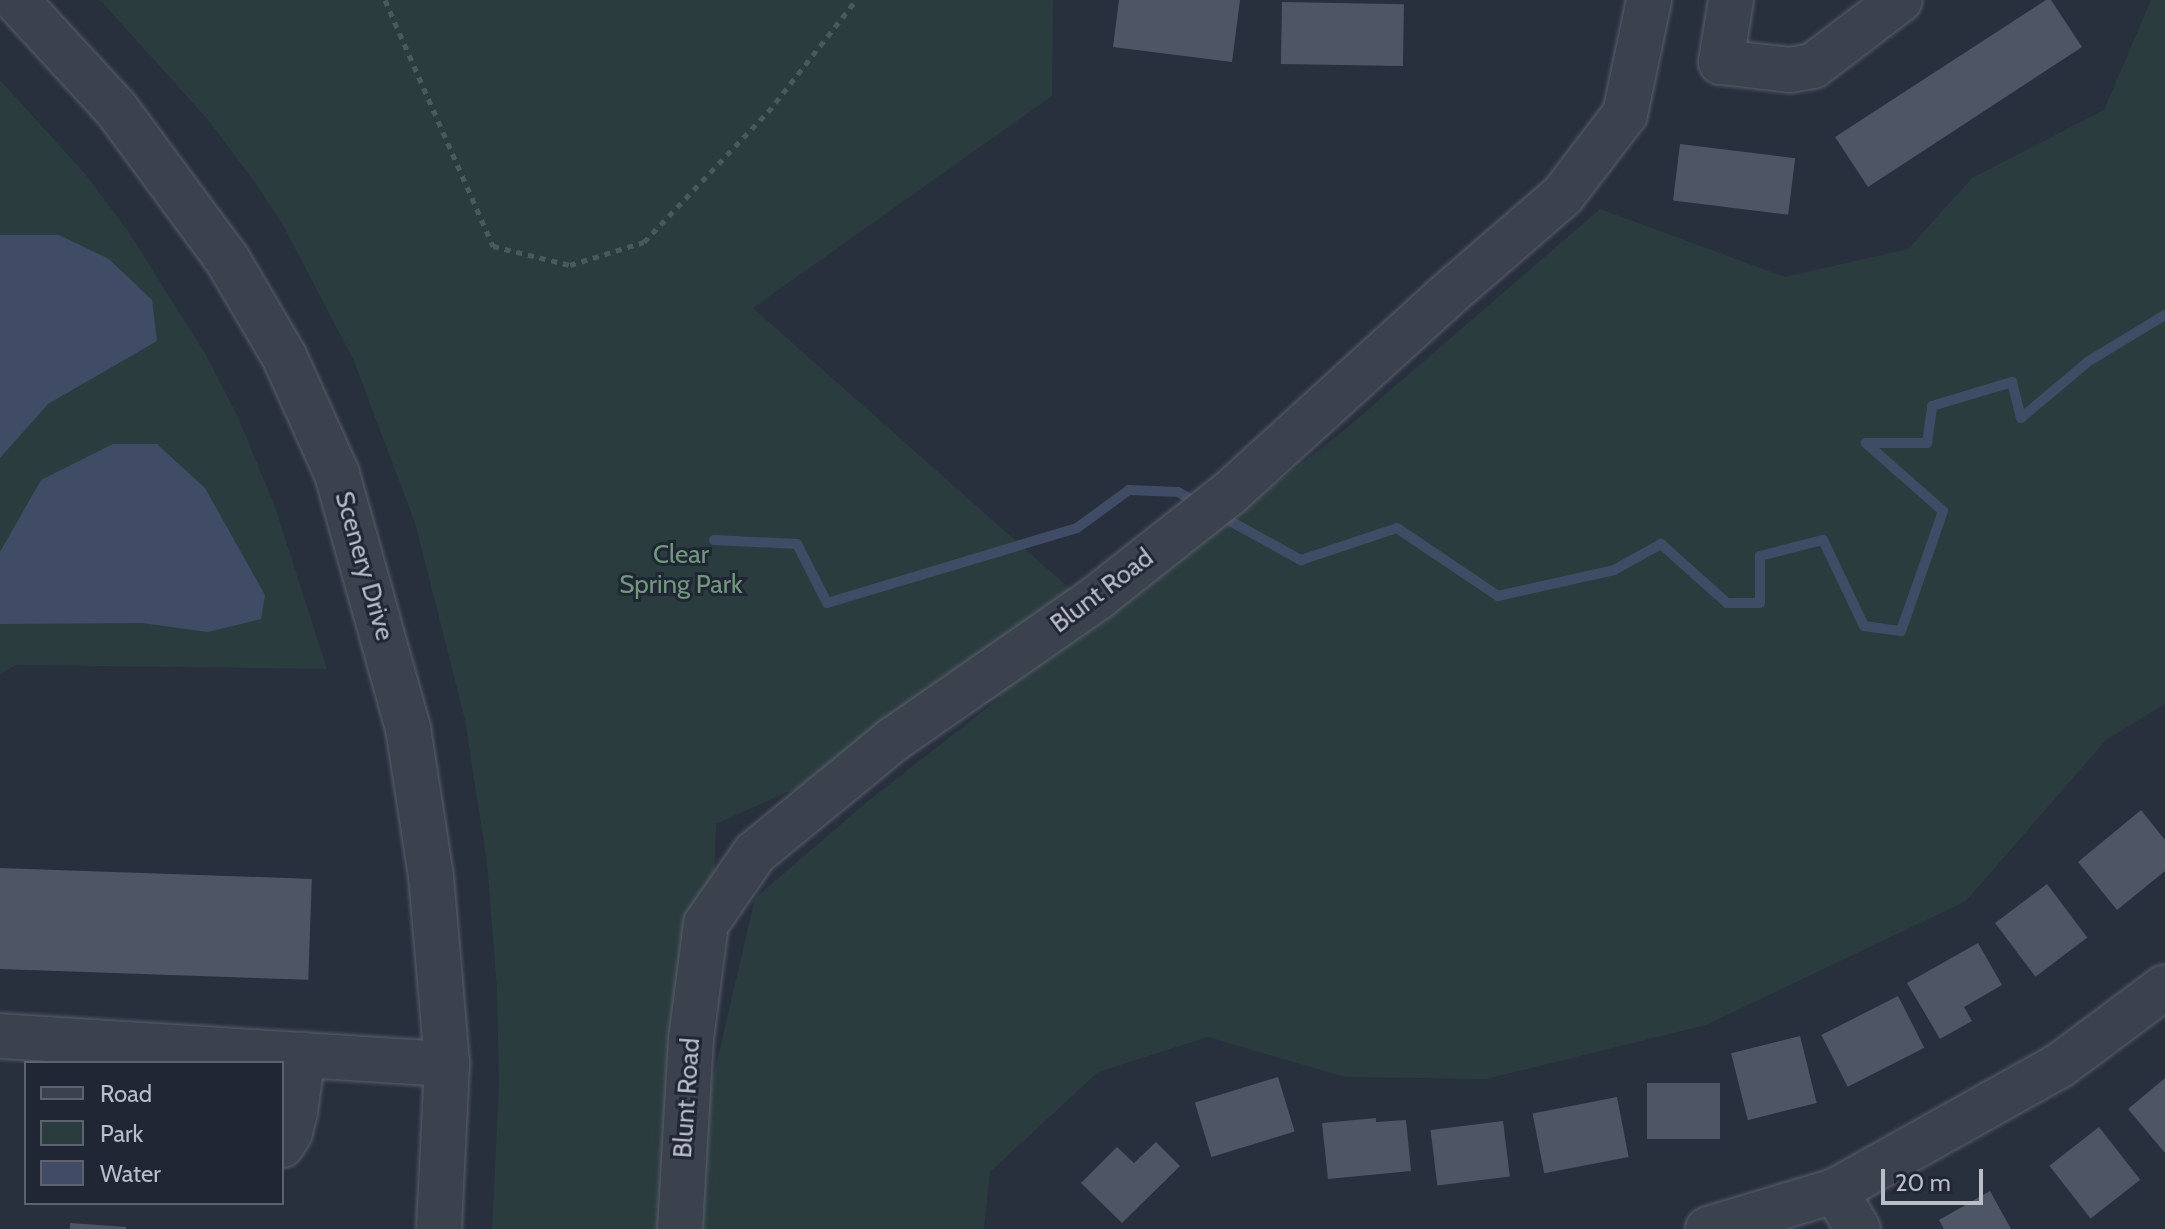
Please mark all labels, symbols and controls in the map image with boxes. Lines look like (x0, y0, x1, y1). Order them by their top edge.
street label: Scenery Drive (328, 488, 400, 644)
park label: Clear Spring Park (619, 539, 743, 600)
street label: Blunt Road (1045, 542, 1159, 640)
street label: Blunt Road (667, 1037, 707, 1159)
legend (24, 1061, 284, 1205)
text: Road (100, 1079, 152, 1108)
text: Park (100, 1119, 143, 1148)
scale bar (1885, 1153, 1987, 1203)
text: Water (100, 1159, 161, 1188)
text: 20 m (1895, 1168, 1951, 1197)

